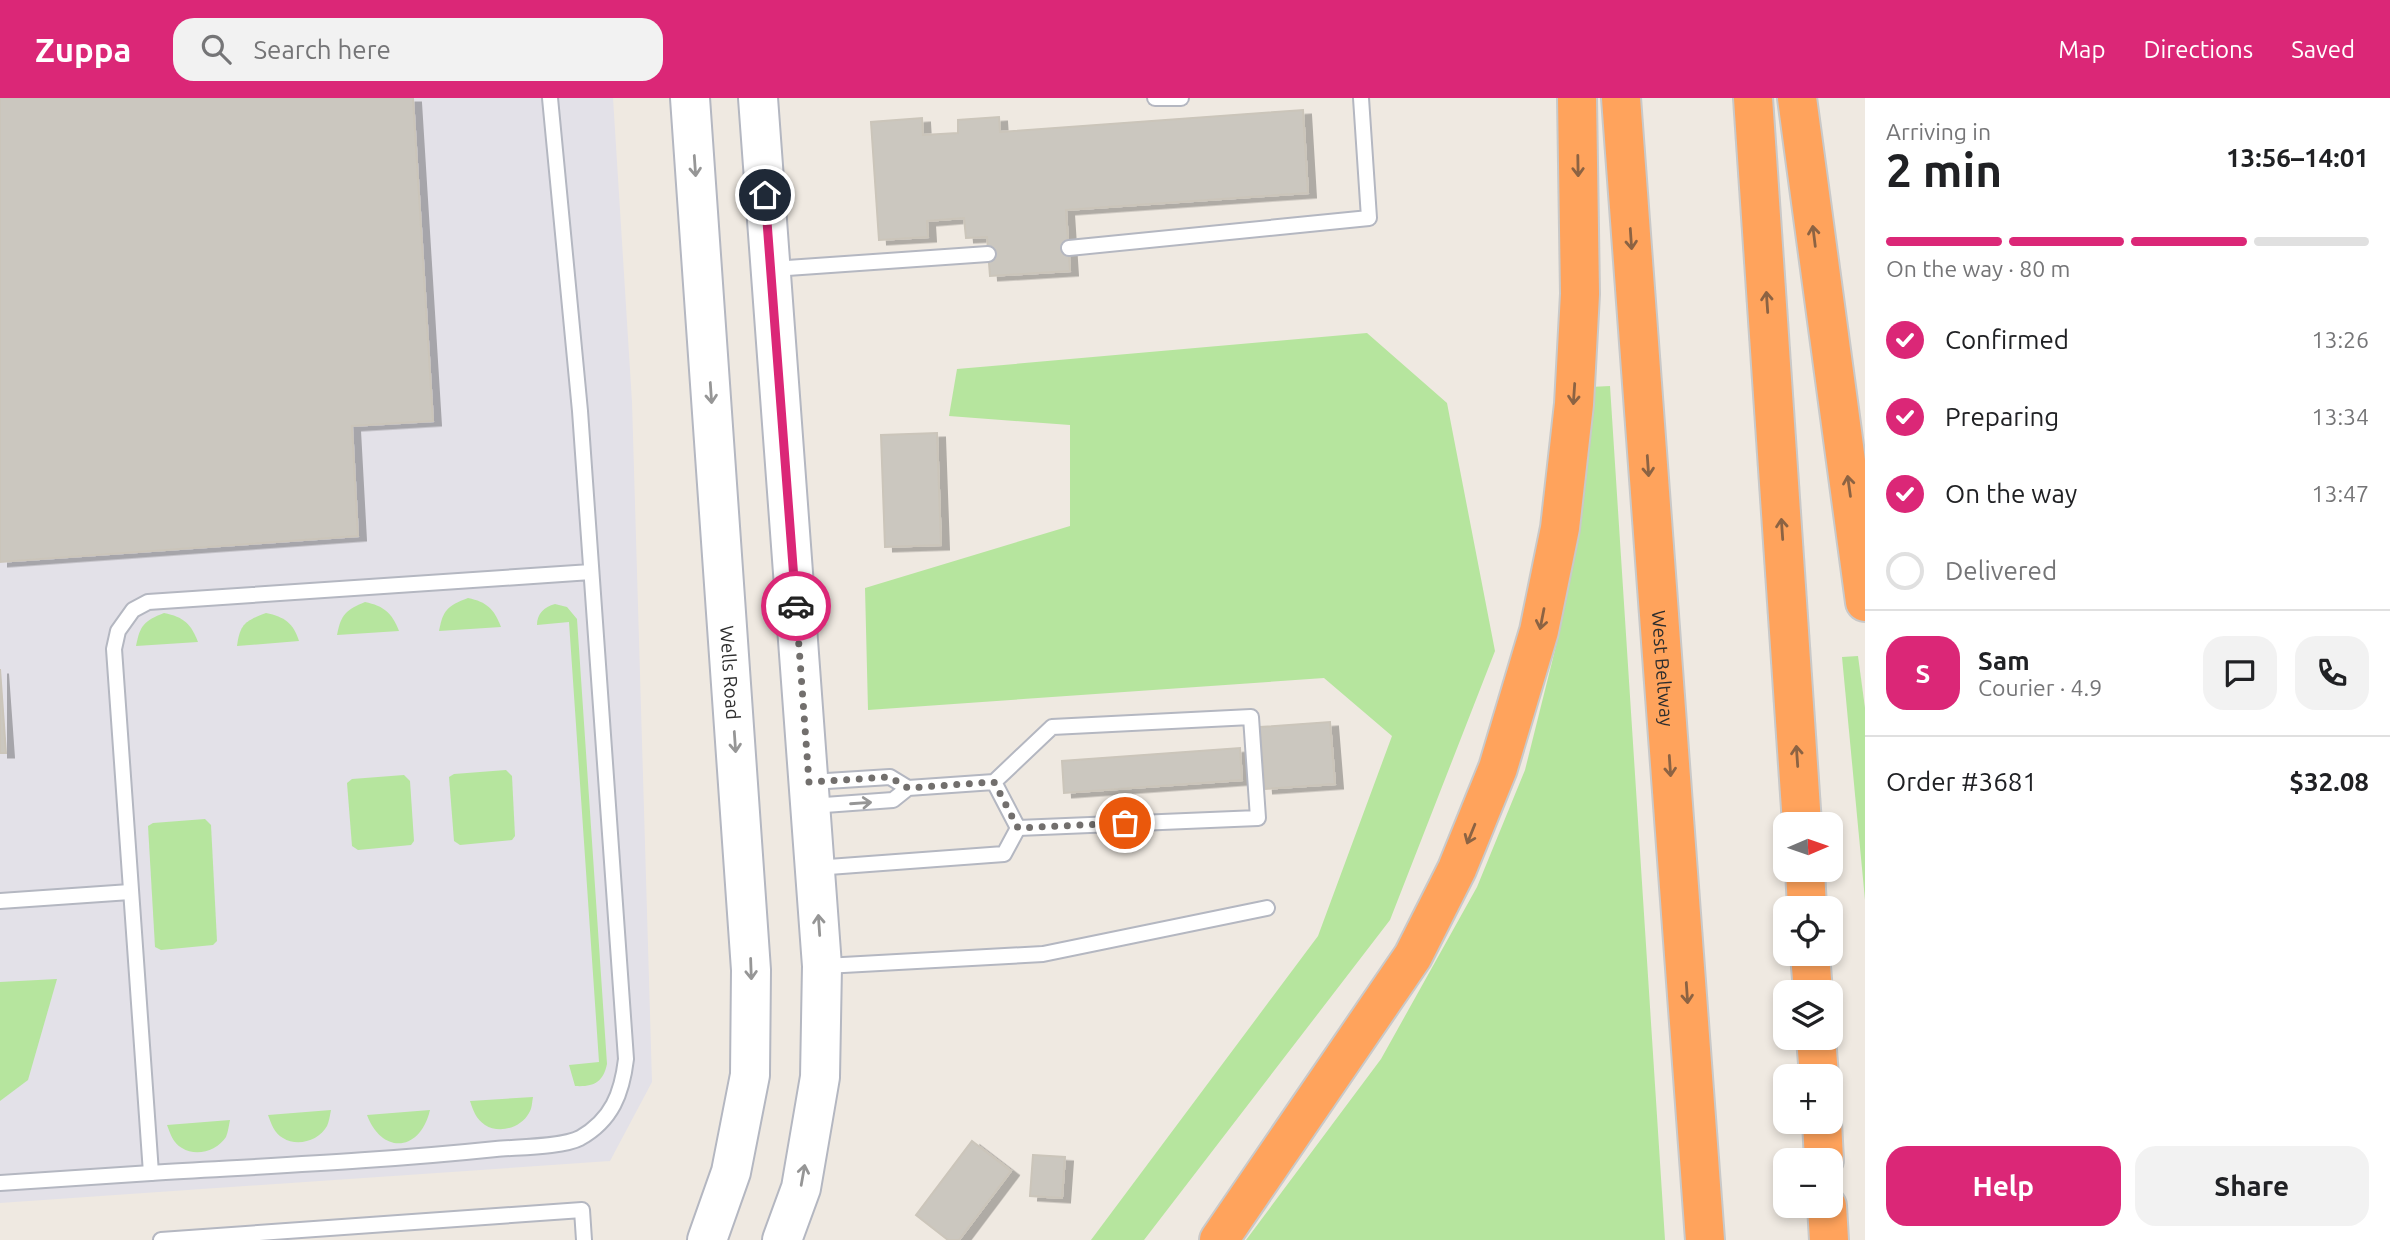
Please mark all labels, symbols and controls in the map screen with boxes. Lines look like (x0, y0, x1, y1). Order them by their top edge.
search box (173, 18, 663, 81)
icon: search (197, 30, 235, 68)
text: Zuppa (35, 31, 131, 68)
text: Search here (253, 35, 391, 64)
text: Map (2058, 36, 2105, 63)
text: Directions (2143, 36, 2253, 63)
text: Saved (2291, 36, 2355, 63)
text: Arriving in (1886, 119, 1991, 144)
text: 13:56–14:01 (2226, 143, 2369, 172)
text: 2 min (1886, 144, 2002, 196)
one-way arrow (689, 154, 702, 177)
one-way arrow (1571, 154, 1585, 177)
pin (735, 165, 795, 225)
icon: home (746, 176, 784, 214)
one-way arrow (1808, 225, 1821, 248)
one-way arrow (1625, 228, 1638, 250)
text: On the way · 80 m (1886, 256, 2070, 281)
one-way arrow (1760, 291, 1773, 314)
icon: check (1886, 321, 1924, 359)
text: Confirmed (1945, 325, 2069, 354)
text: 13:26 (2311, 327, 2369, 352)
one-way arrow (705, 381, 718, 404)
one-way arrow (1567, 382, 1580, 404)
icon: check (1886, 398, 1924, 436)
text: Preparing (1945, 402, 2059, 431)
text: 13:34 (2311, 404, 2369, 429)
one-way arrow (1642, 454, 1655, 477)
one-way arrow (1842, 475, 1855, 497)
icon: check (1886, 475, 1924, 513)
text: On the way (1945, 479, 2077, 508)
text: 13:47 (2311, 481, 2369, 506)
one-way arrow (1775, 518, 1788, 541)
text: Delivered (1945, 556, 2057, 585)
courier (761, 571, 831, 641)
icon: car (777, 587, 815, 625)
one-way arrow (1535, 607, 1548, 630)
street label: West Beltway (1648, 610, 1678, 727)
street label: Wells Road (716, 625, 744, 720)
button: chat (2203, 636, 2277, 710)
button: phone (2295, 636, 2369, 710)
text: Sam (1978, 646, 2030, 675)
text: S (1916, 659, 1930, 688)
text: Courier · 4.9 (1978, 675, 2102, 700)
one-way arrow (729, 730, 742, 753)
one-way arrow (1790, 745, 1803, 768)
one-way arrow (1664, 755, 1677, 777)
text: Order #3681 (1886, 767, 2037, 796)
text: $32.08 (2289, 767, 2369, 796)
pin (1095, 793, 1155, 853)
one-way arrow (849, 796, 872, 809)
icon: bag (1106, 804, 1144, 842)
north arrow (1773, 812, 1843, 882)
map controls (1773, 812, 1843, 1218)
one-way arrow (1464, 823, 1477, 845)
button: locate (1773, 896, 1843, 966)
one-way arrow (812, 914, 825, 937)
one-way arrow (744, 957, 757, 980)
button: layers (1773, 980, 1843, 1050)
one-way arrow (1681, 982, 1694, 1004)
button: + (1773, 1064, 1843, 1134)
button: Help (1886, 1146, 2121, 1226)
button: Share (2135, 1146, 2369, 1226)
button: − (1773, 1148, 1843, 1218)
one-way arrow (797, 1164, 810, 1187)

